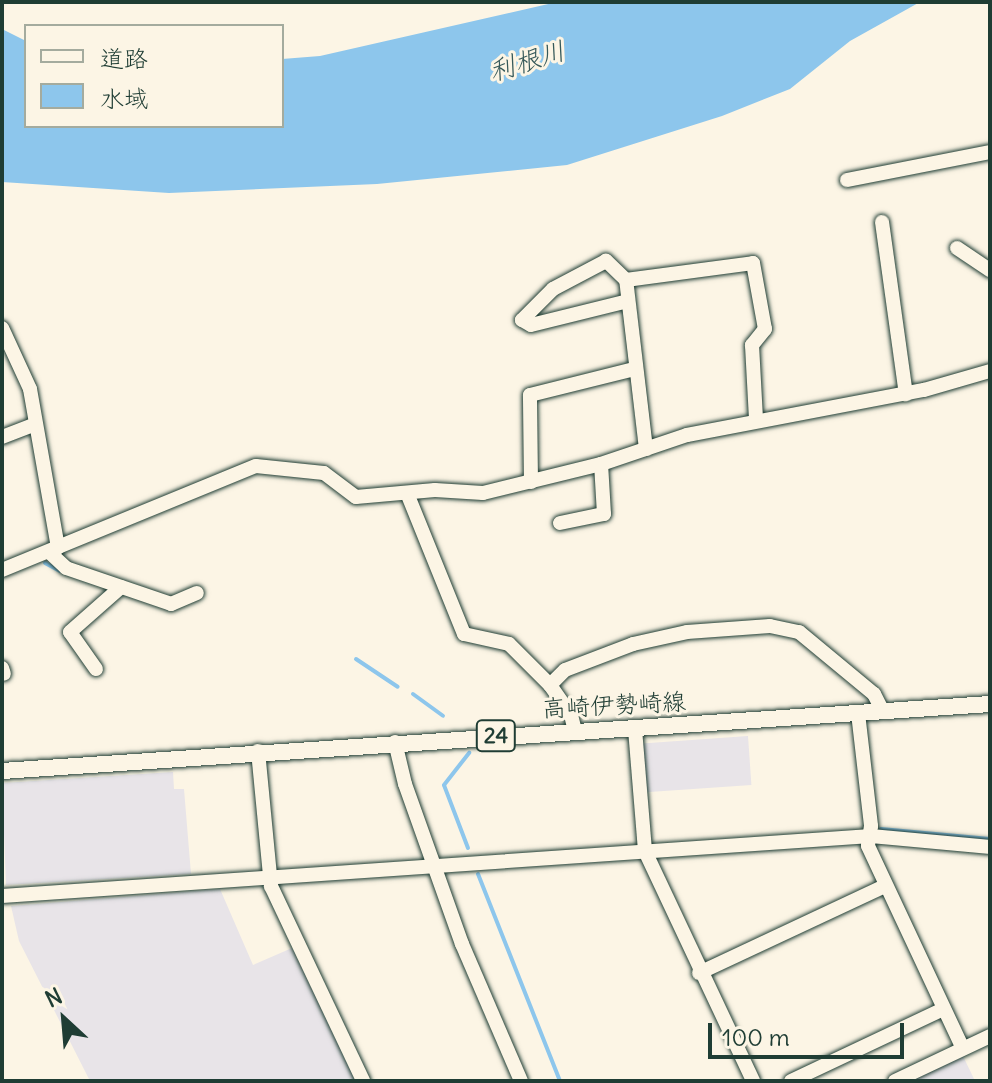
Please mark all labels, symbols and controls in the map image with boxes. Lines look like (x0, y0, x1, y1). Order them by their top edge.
legend (24, 24, 284, 128)
water label: 利根川 (485, 35, 569, 87)
text: 道路 (100, 43, 148, 73)
text: 水域 (100, 83, 148, 113)
street label: 高崎伊勢崎線 (541, 687, 687, 723)
road number: 24 (474, 718, 518, 754)
north arrow (24, 979, 104, 1059)
text: N (41, 982, 66, 1013)
scale bar (712, 1007, 908, 1057)
text: 100 m (722, 1022, 790, 1052)

